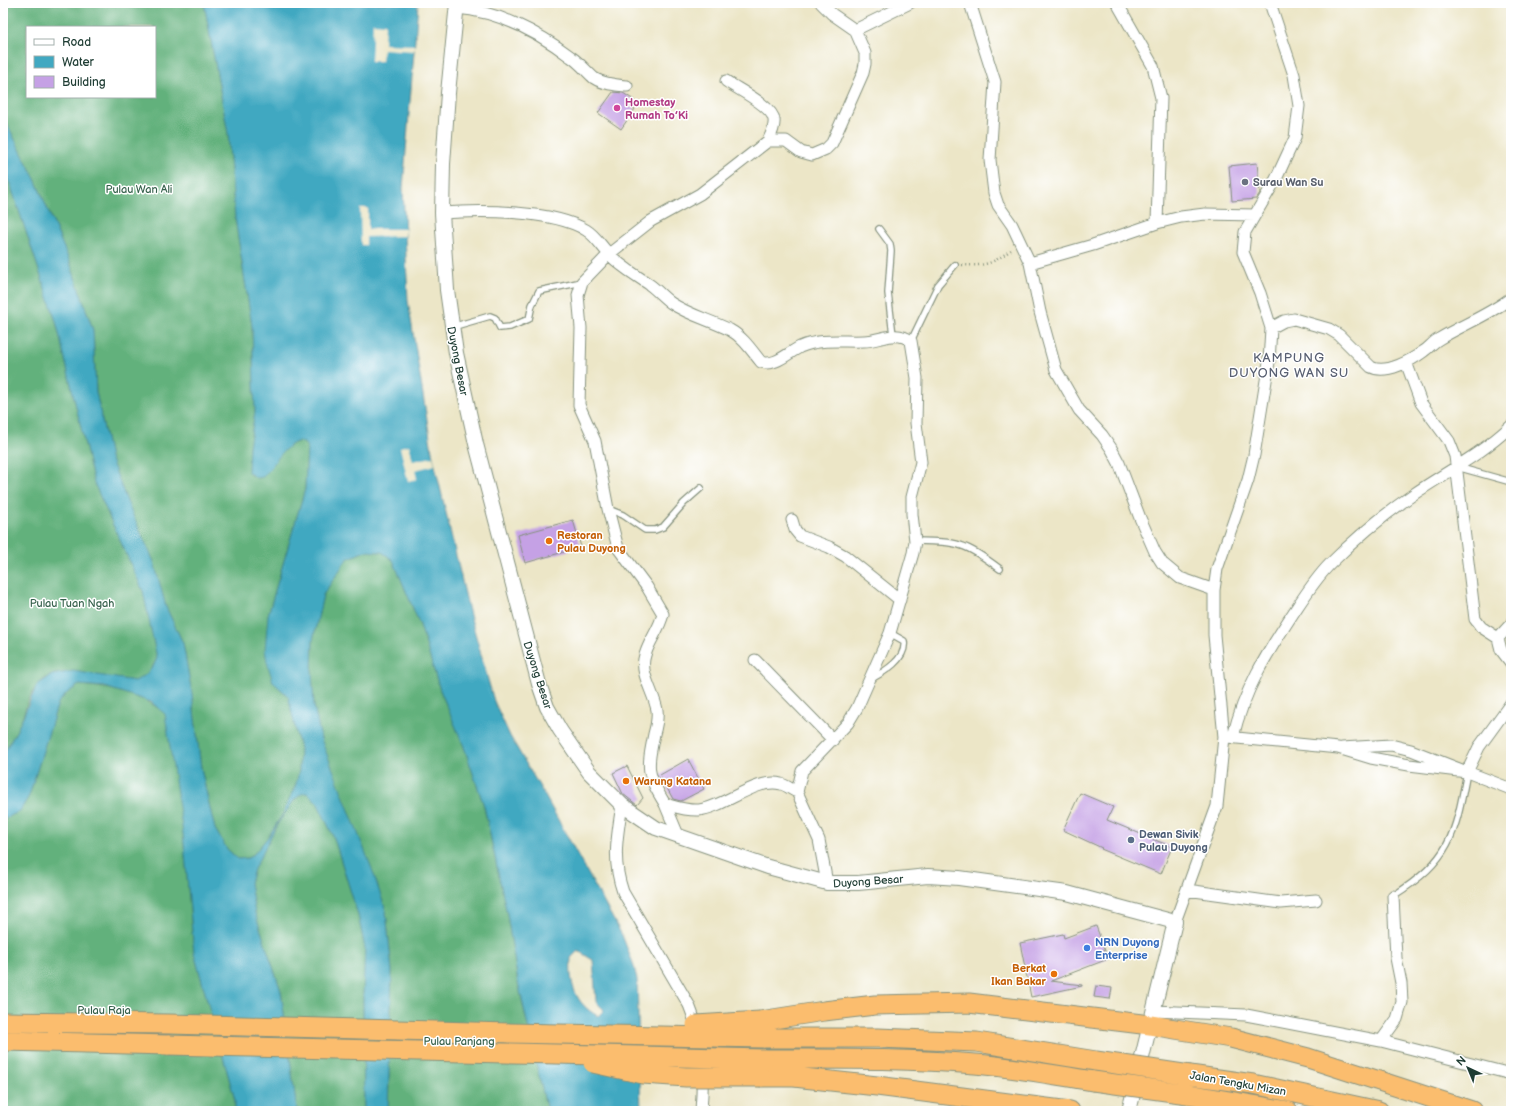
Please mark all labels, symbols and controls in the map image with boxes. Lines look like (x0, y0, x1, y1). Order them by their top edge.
legend (26, 26, 156, 98)
text: Road (62, 35, 91, 50)
text: Water (62, 55, 94, 70)
text: Building (62, 75, 106, 90)
place label: Homestay Rumah To’Ki (625, 96, 688, 122)
marker: Homestay Rumah To’Ki (612, 103, 622, 113)
place label: Surau Wan Su (1253, 176, 1323, 189)
marker: Surau Wan Su (1240, 177, 1250, 187)
park label: Pulau Wan Ali (106, 183, 172, 196)
street label: Duyong Besar (444, 325, 471, 398)
district label: KAMPUNG DUYONG WAN SU (1229, 350, 1349, 381)
place label: Restoran Pulau Duyong (557, 529, 626, 555)
marker: Restoran Pulau Duyong (544, 536, 554, 546)
park label: Pulau Tuan Ngah (30, 597, 114, 610)
street label: Duyong Besar (520, 640, 555, 712)
place label: Warung Katana (634, 775, 711, 788)
marker: Warung Katana (621, 776, 631, 786)
place label: Dewan Sivik Pulau Duyong (1139, 828, 1208, 854)
marker: Dewan Sivik Pulau Duyong (1126, 835, 1136, 845)
street label: Duyong Besar (833, 872, 905, 890)
place label: NRN Duyong Enterprise (1095, 936, 1159, 962)
marker: NRN Duyong Enterprise (1082, 943, 1092, 953)
place label: Berkat Ikan Bakar (991, 962, 1047, 988)
marker: Berkat Ikan Bakar (1049, 969, 1059, 979)
park label: Pulau Raja (77, 1004, 131, 1017)
park label: Pulau Panjang (423, 1035, 495, 1048)
north arrow (1448, 1048, 1488, 1088)
text: N (1454, 1054, 1469, 1069)
street label: Jalan Tengku Mizan (1189, 1069, 1287, 1098)

